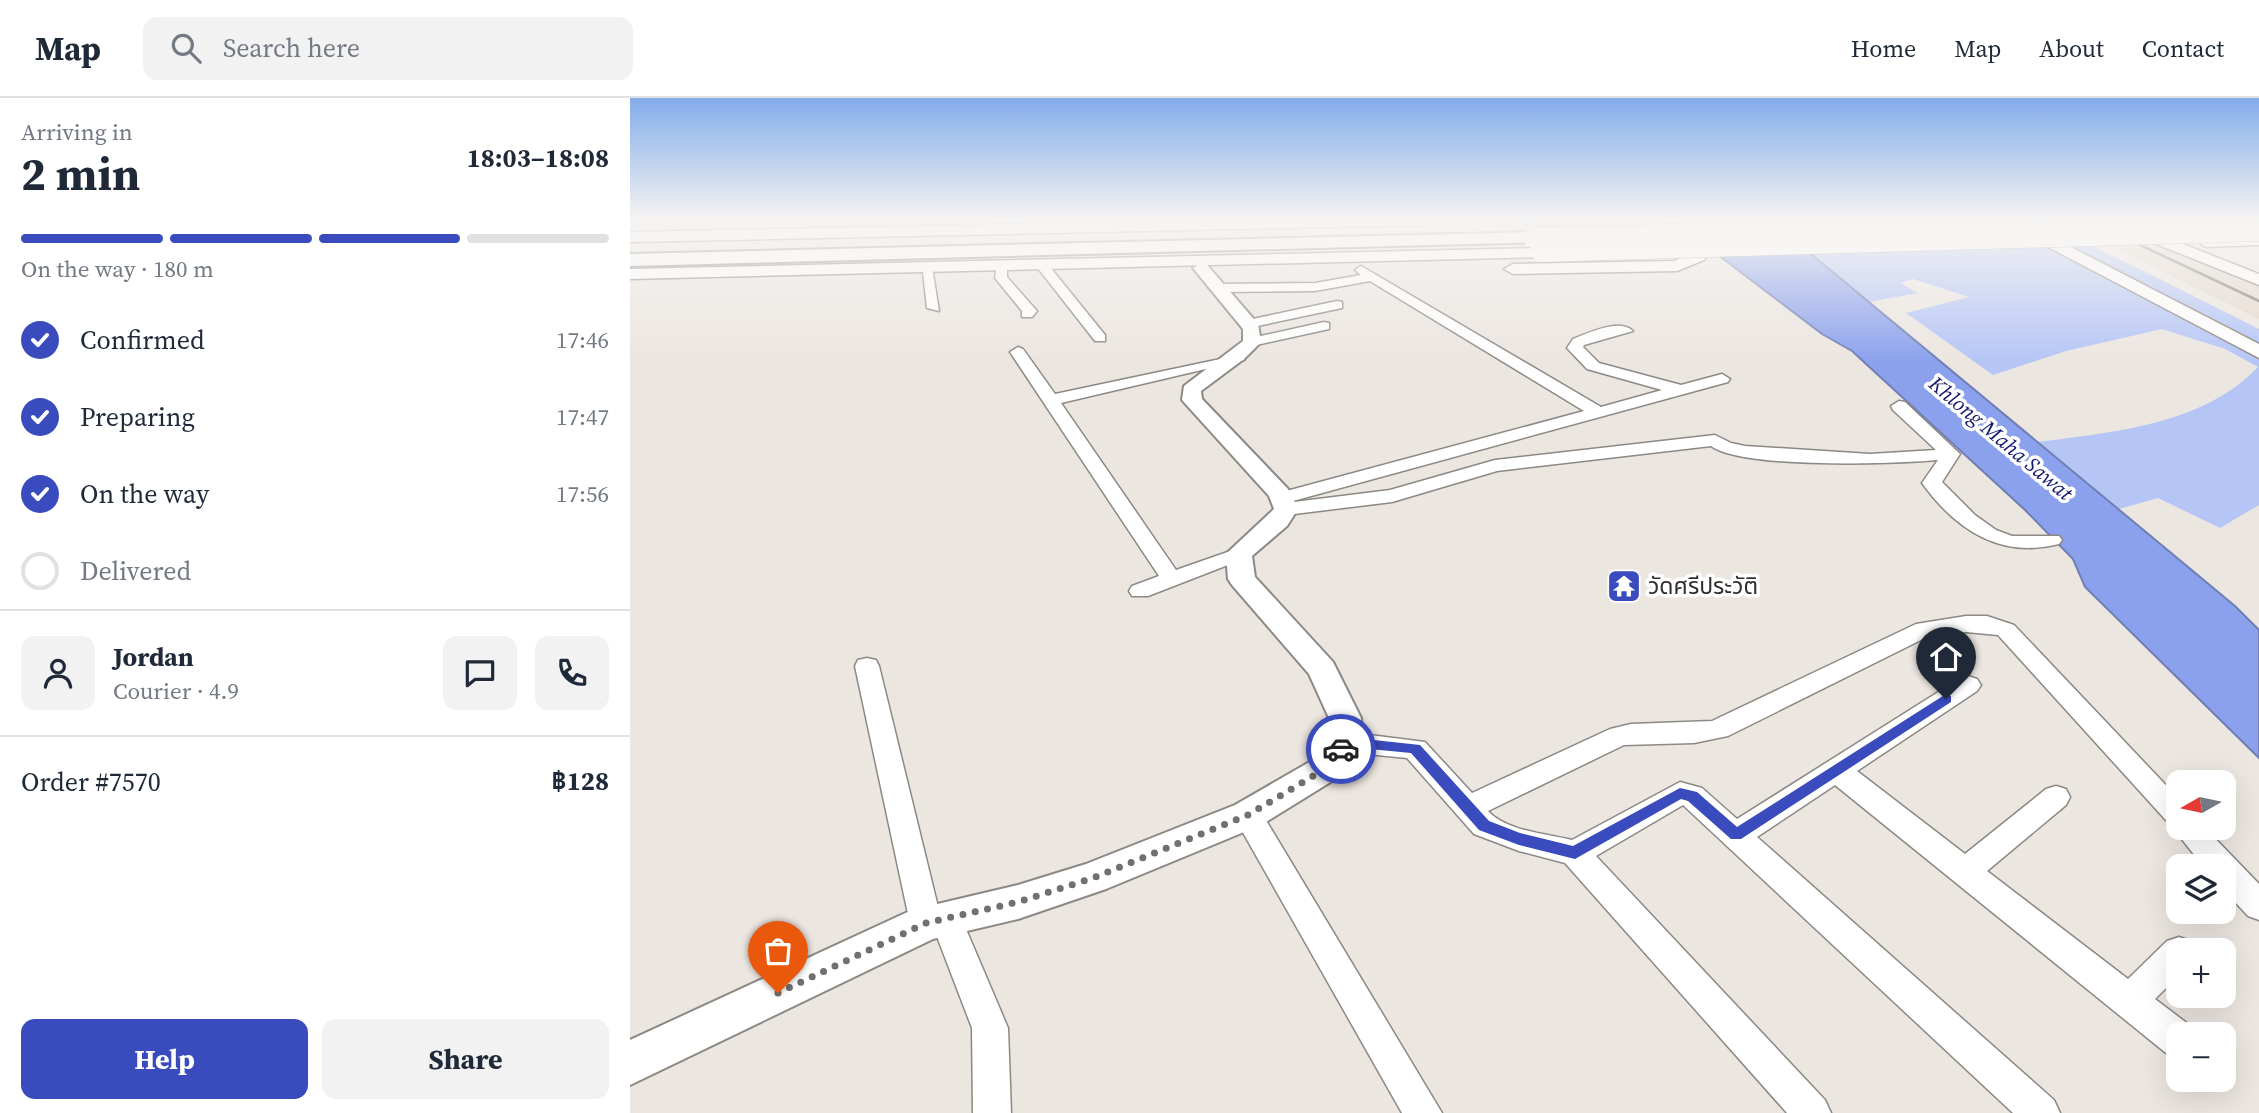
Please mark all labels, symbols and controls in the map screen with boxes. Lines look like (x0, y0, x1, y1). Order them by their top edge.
search box (143, 17, 633, 80)
text: Map (35, 26, 101, 71)
icon: search (167, 29, 205, 67)
text: Search here (223, 30, 360, 66)
text: Home (1851, 32, 1916, 65)
text: Map (1954, 32, 2001, 65)
text: About (2039, 32, 2104, 65)
text: Contact (2142, 32, 2224, 65)
text: Arriving in (21, 116, 133, 148)
text: 18:03–18:08 (467, 140, 609, 176)
text: 2 min (21, 142, 140, 205)
text: On the way · 180 m (21, 253, 214, 285)
icon: check (21, 321, 59, 359)
text: Confirmed (80, 322, 205, 358)
text: 17:46 (556, 324, 609, 356)
water label: Khlong Maha Sawat (1922, 369, 2080, 508)
icon: check (21, 398, 59, 436)
text: Preparing (80, 399, 195, 435)
text: 17:47 (556, 401, 609, 433)
icon: check (21, 475, 59, 513)
text: On the way (80, 476, 209, 512)
text: 17:56 (556, 478, 609, 510)
text: Delivered (80, 553, 191, 589)
temple icon: วัดศรีประวัติ (1605, 567, 1643, 605)
place label: วัดศรีประวัติ (1648, 570, 1758, 602)
pin (1916, 627, 1976, 699)
button: person (21, 636, 95, 710)
button: chat (443, 636, 517, 710)
button: phone (535, 636, 609, 710)
icon: home (1927, 638, 1965, 676)
text: Jordan (113, 639, 194, 675)
text: Courier · 4.9 (113, 675, 239, 707)
courier (1306, 714, 1376, 784)
icon: car (1322, 730, 1360, 768)
text: ฿128 (552, 763, 609, 799)
text: Order #7570 (21, 764, 161, 800)
north arrow (2166, 770, 2236, 840)
map controls (2166, 770, 2236, 1092)
button: layers (2166, 854, 2236, 924)
pin (748, 921, 808, 993)
icon: bag (759, 932, 797, 970)
button: + (2166, 938, 2236, 1008)
button: Help (21, 1019, 308, 1099)
button: Share (322, 1019, 609, 1099)
button: − (2166, 1022, 2236, 1092)

